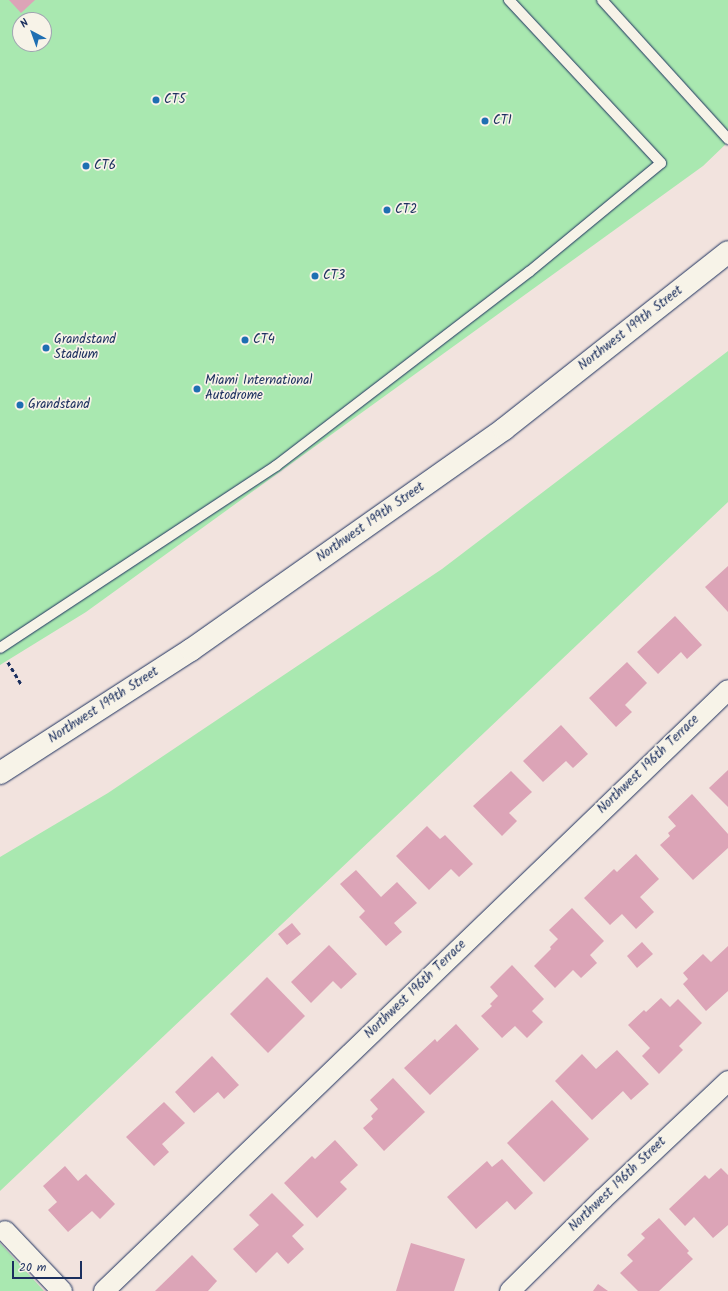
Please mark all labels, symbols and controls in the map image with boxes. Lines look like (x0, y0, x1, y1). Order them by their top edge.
north arrow (12, 12, 52, 52)
text: N (16, 15, 33, 33)
place label: CT5 (164, 92, 186, 108)
marker: CT5 (151, 95, 161, 105)
place label: CT1 (493, 113, 512, 129)
marker: CT1 (480, 116, 490, 126)
place label: CT6 (94, 158, 116, 174)
marker: CT6 (81, 161, 91, 171)
place label: CT2 (395, 202, 417, 218)
marker: CT2 (382, 205, 392, 215)
place label: CT3 (323, 268, 345, 284)
marker: CT3 (310, 271, 320, 281)
street label: Northwest 199th Street (576, 283, 686, 375)
place label: CT4 (253, 332, 275, 348)
place label: Grandstand Stadium (54, 333, 116, 364)
marker: CT4 (240, 335, 250, 345)
marker: Grandstand Stadium (41, 343, 51, 353)
place label: Miami International Autodrome (205, 374, 312, 405)
marker: Miami International Autodrome (192, 384, 202, 394)
place label: Grandstand (28, 397, 90, 413)
marker: Grandstand (15, 400, 25, 410)
street label: Northwest 199th Street (314, 480, 428, 566)
street label: Northwest 199th Street (46, 665, 162, 747)
street label: Northwest 196th Terrace (595, 712, 703, 818)
street label: Northwest 196th Terrace (362, 937, 470, 1043)
street label: Northwest 196th Street (566, 1135, 670, 1235)
scale bar (14, 1253, 84, 1279)
text: 20 m (19, 1258, 46, 1277)

